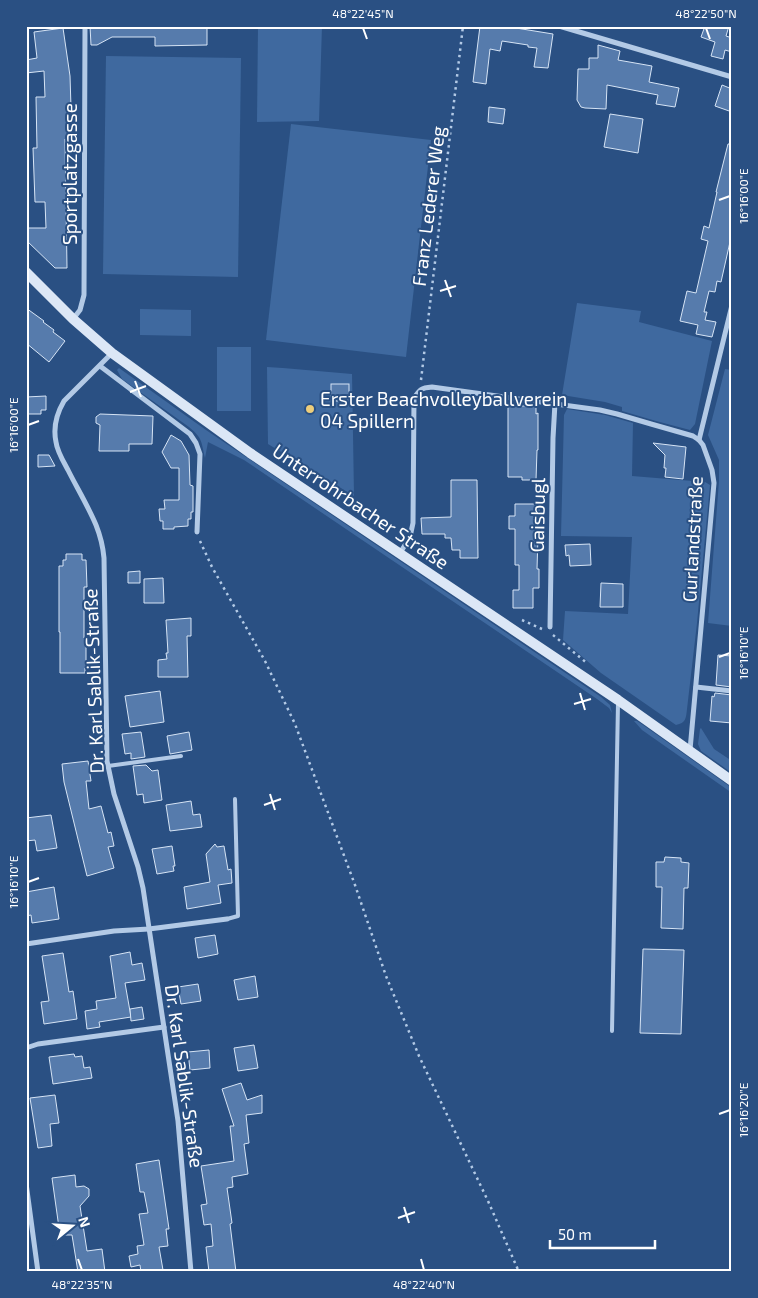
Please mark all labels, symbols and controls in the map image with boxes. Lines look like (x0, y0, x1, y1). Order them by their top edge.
text: 48°22'45"N (332, 6, 394, 20)
text: 48°22'50"N (675, 6, 737, 20)
street label: Sportplatzgasse (58, 103, 81, 245)
street label: Franz Lederer Weg (407, 124, 449, 287)
text: 16°16'00"E (736, 168, 750, 224)
place label: Erster Beachvolleyballverein 04 Spillern (320, 387, 567, 432)
text: 16°16'00"E (6, 397, 20, 453)
marker: Erster Beachvolleyballverein 04 Spillern (304, 403, 316, 415)
street label: Unterrohrbacher Straße (268, 438, 454, 574)
street label: Gurlandstraße (677, 475, 707, 603)
street label: Gaisbugl (525, 477, 549, 553)
street label: Dr. Karl Sablik-Straße (78, 588, 108, 774)
text: 16°16'10"E (736, 626, 750, 680)
text: 16°16'10"E (6, 855, 20, 909)
street label: Dr. Karl Sablik-Straße (161, 983, 209, 1169)
text: 16°16'20"E (736, 1082, 750, 1138)
north arrow (48, 1200, 98, 1250)
text: N (75, 1214, 94, 1229)
scale bar (550, 1218, 656, 1250)
text: 50 m (558, 1225, 592, 1243)
text: 48°22'35"N (52, 1277, 112, 1291)
text: 48°22'40"N (393, 1277, 455, 1291)

